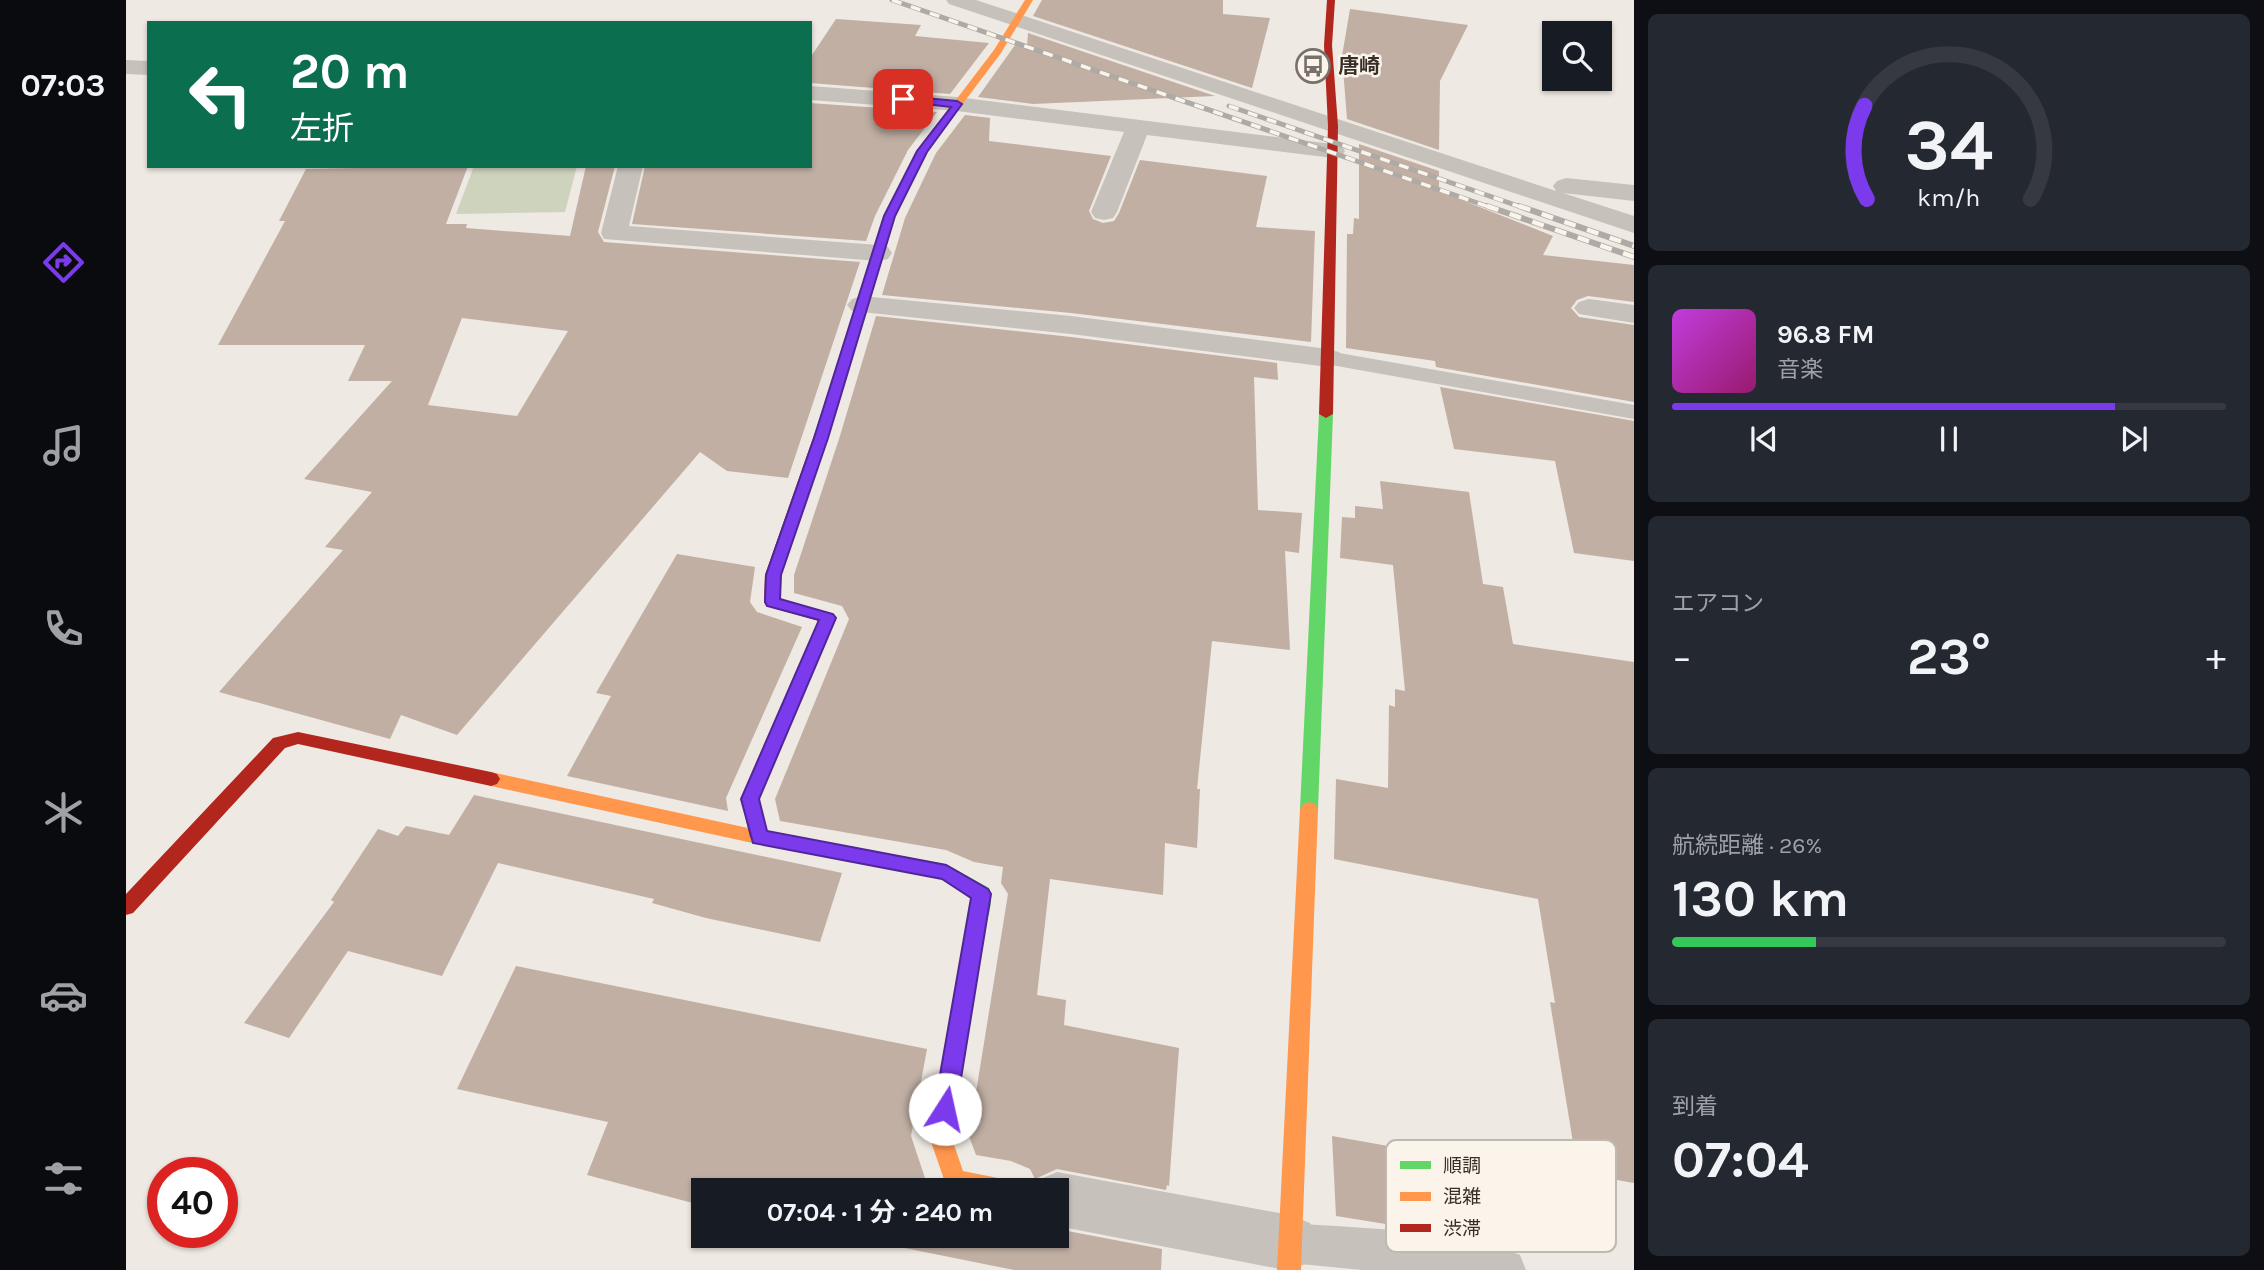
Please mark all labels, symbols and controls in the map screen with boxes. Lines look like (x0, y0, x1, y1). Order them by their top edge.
map controls (1542, 21, 1612, 91)
button: search (1542, 21, 1612, 91)
text: 20 m (290, 43, 410, 100)
bus stop icon: 唐崎 (1294, 47, 1332, 85)
icon: left (175, 49, 266, 140)
place label: 唐崎 (1338, 54, 1380, 78)
text: 07:03 (21, 67, 105, 104)
pin (873, 69, 933, 129)
icon: arrive (884, 80, 922, 118)
text: 34 (1905, 102, 1993, 187)
text: 左折 (290, 110, 354, 147)
text: km/h (1917, 182, 1981, 211)
icon: directions (39, 238, 88, 287)
text: 96.8 FM (1777, 319, 1875, 350)
text: 音楽 (1777, 356, 1823, 383)
icon: previous (1745, 420, 1783, 458)
icon: pause (1930, 420, 1968, 458)
icon: next (2115, 420, 2153, 458)
icon: music (39, 421, 88, 470)
text: エアコン (1672, 590, 1764, 617)
icon: phone (39, 604, 88, 653)
text: 23° (1907, 626, 1991, 687)
text: − (1672, 635, 1692, 680)
text: + (2206, 635, 2226, 680)
icon: climate (39, 788, 88, 837)
text: 航続距離 · 26% (1672, 832, 1822, 859)
text: 130 km (1672, 868, 1849, 929)
icon: car (39, 971, 88, 1020)
position arrow (908, 1072, 982, 1146)
text: 到着 (1672, 1093, 1718, 1120)
text: 07:04 (1672, 1129, 1809, 1190)
legend (1386, 1140, 1616, 1252)
icon: filters (39, 1154, 88, 1203)
text: 順調 (1443, 1155, 1481, 1177)
speed limit sign: 40 (147, 1157, 238, 1248)
text: 混雑 (1443, 1186, 1481, 1208)
text: 07:04 · 1 分 · 240 m (767, 1197, 993, 1228)
text: 渋滞 (1443, 1218, 1481, 1240)

